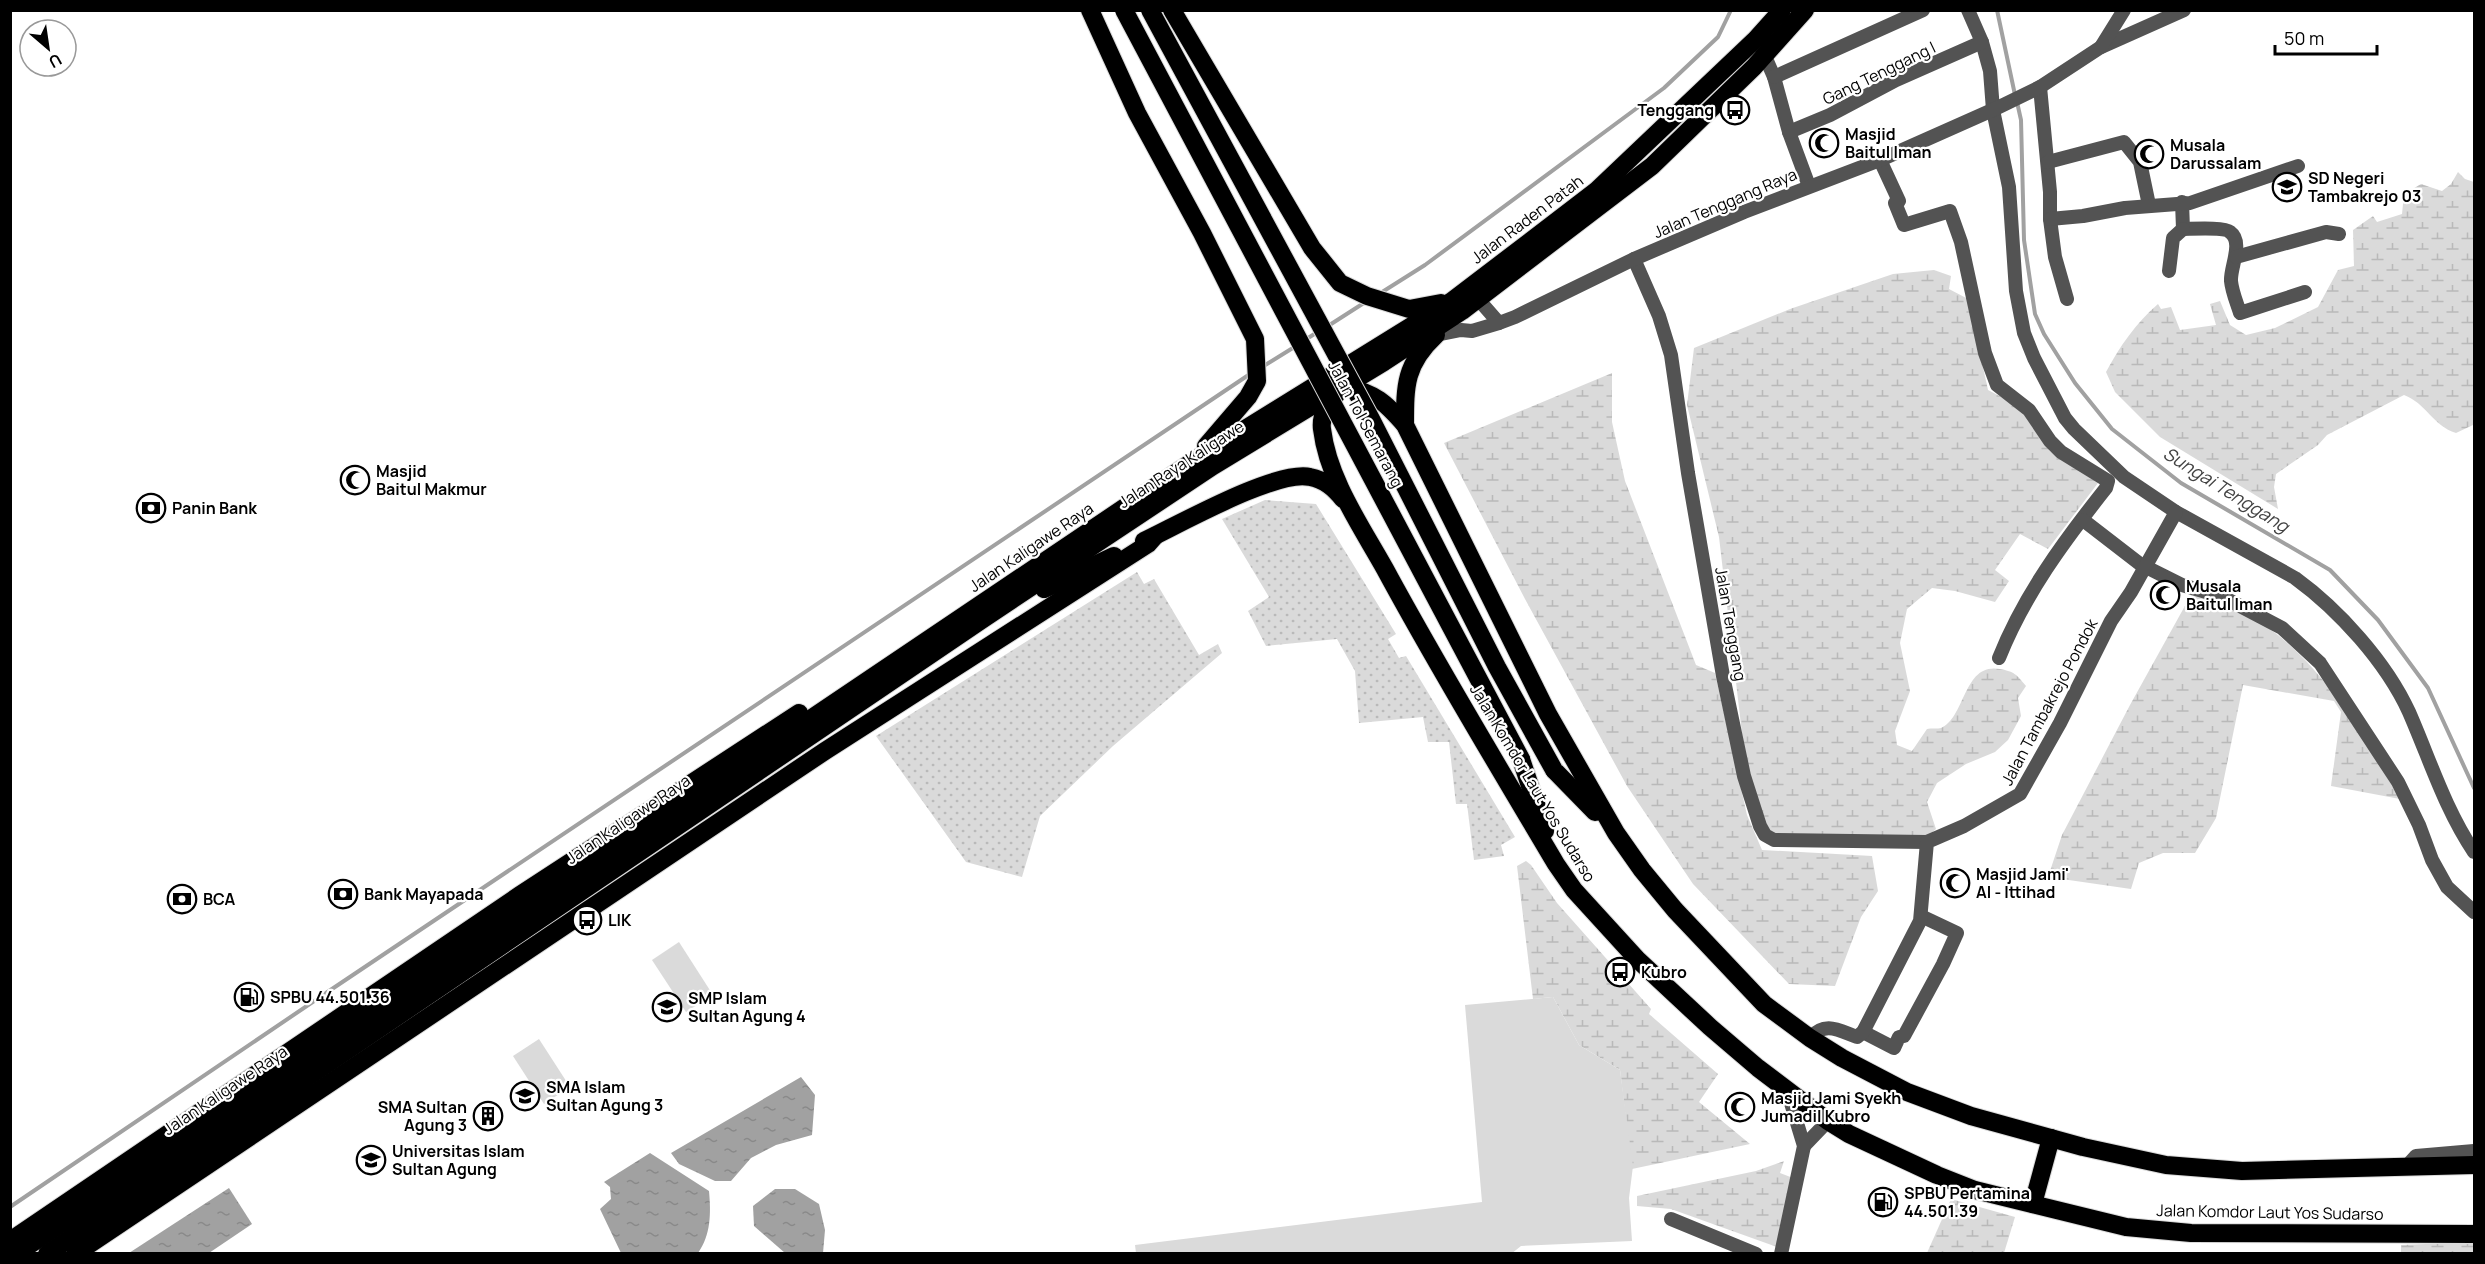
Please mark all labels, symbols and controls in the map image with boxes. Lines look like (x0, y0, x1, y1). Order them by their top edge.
north arrow (18, 18, 78, 78)
scale bar (2275, 18, 2377, 56)
text: 50 m (2284, 26, 2324, 50)
street label: Gang Tenggang I (1819, 36, 1939, 110)
text: U (45, 49, 66, 74)
bus stop icon: Tenggang (1719, 94, 1751, 126)
place label: Tenggang (1637, 99, 1714, 121)
place label: Masjid Baitul Iman (1845, 123, 1932, 163)
mosque icon: Masjid Baitul Iman (1808, 127, 1840, 159)
place label: Musala Darussalam (2170, 134, 2261, 174)
mosque icon: Musala Darussalam (2133, 138, 2165, 170)
street label: Jalan Tenggang Raya (1650, 163, 1800, 243)
place label: SD Negeri Tambakrejo 03 (2308, 167, 2421, 207)
street label: Jalan Raden Patah (1467, 170, 1587, 268)
school or university icon: SD Negeri Tambakrejo 03 (2271, 171, 2303, 203)
street label: Jalan Tol Semarang (1323, 357, 1409, 491)
street label: Jalan Raya Kaligawe (1114, 415, 1248, 513)
water label: Sungai Tenggang (2159, 441, 2295, 538)
place label: Masjid Baitul Makmur (376, 460, 487, 500)
mosque icon: Masjid Baitul Makmur (339, 464, 371, 496)
bank icon: Panin Bank (135, 492, 167, 524)
place label: Panin Bank (172, 497, 257, 519)
street label: Jalan Kaligawe Raya (965, 497, 1097, 597)
street label: Jalan Tenggang (1710, 565, 1752, 683)
place label: Musala Baitul Iman (2186, 575, 2273, 615)
mosque icon: Musala Baitul Iman (2149, 579, 2181, 611)
street label: Jalan Tambakrejo Pondok (1996, 614, 2103, 789)
street label: Jalan Komdor Laut Yos Sudarso (1465, 680, 1601, 886)
street label: Jalan Kaligawe Raya (562, 769, 694, 869)
place label: Masjid Jami' Al - Ittihad (1976, 863, 2069, 903)
mosque icon: Masjid Jami' Al - Ittihad (1939, 867, 1971, 899)
bank icon: Bank Mayapada (327, 878, 359, 910)
bank icon: BCA (166, 883, 198, 915)
place label: Bank Mayapada (364, 883, 484, 905)
place label: BCA (203, 888, 236, 910)
bus stop icon: LIK (571, 904, 603, 936)
place label: LIK (608, 909, 632, 931)
bus stop icon: Kubro (1604, 956, 1636, 988)
place label: Kubro (1641, 961, 1687, 983)
fuel station icon: SPBU 44.501.36 (233, 981, 265, 1013)
place label: SPBU 44.501.36 (270, 986, 390, 1008)
place label: SMP Islam Sultan Agung 4 (688, 987, 806, 1027)
school or university icon: SMP Islam Sultan Agung 4 (651, 991, 683, 1023)
street label: Jalan Kaligawe Raya (159, 1040, 291, 1140)
place label: SMA Islam Sultan Agung 3 (546, 1076, 663, 1116)
school or university icon: SMA Islam Sultan Agung 3 (509, 1080, 541, 1112)
place label: Masjid Jami Syekh Jumadil Kubro (1761, 1087, 1901, 1127)
mosque icon: Masjid Jami Syekh Jumadil Kubro (1724, 1091, 1756, 1123)
place label: SMA Sultan Agung 3 (378, 1096, 467, 1136)
building icon: SMA Sultan Agung 3 (472, 1100, 504, 1132)
place label: Universitas Islam Sultan Agung (392, 1140, 525, 1180)
school or university icon: Universitas Islam Sultan Agung (355, 1144, 387, 1176)
place label: SPBU Pertamina 44.501.39 (1904, 1182, 2030, 1222)
fuel station icon: SPBU Pertamina 44.501.39 (1867, 1186, 1899, 1218)
street label: Jalan Komdor Laut Yos Sudarso (2156, 1199, 2384, 1225)

